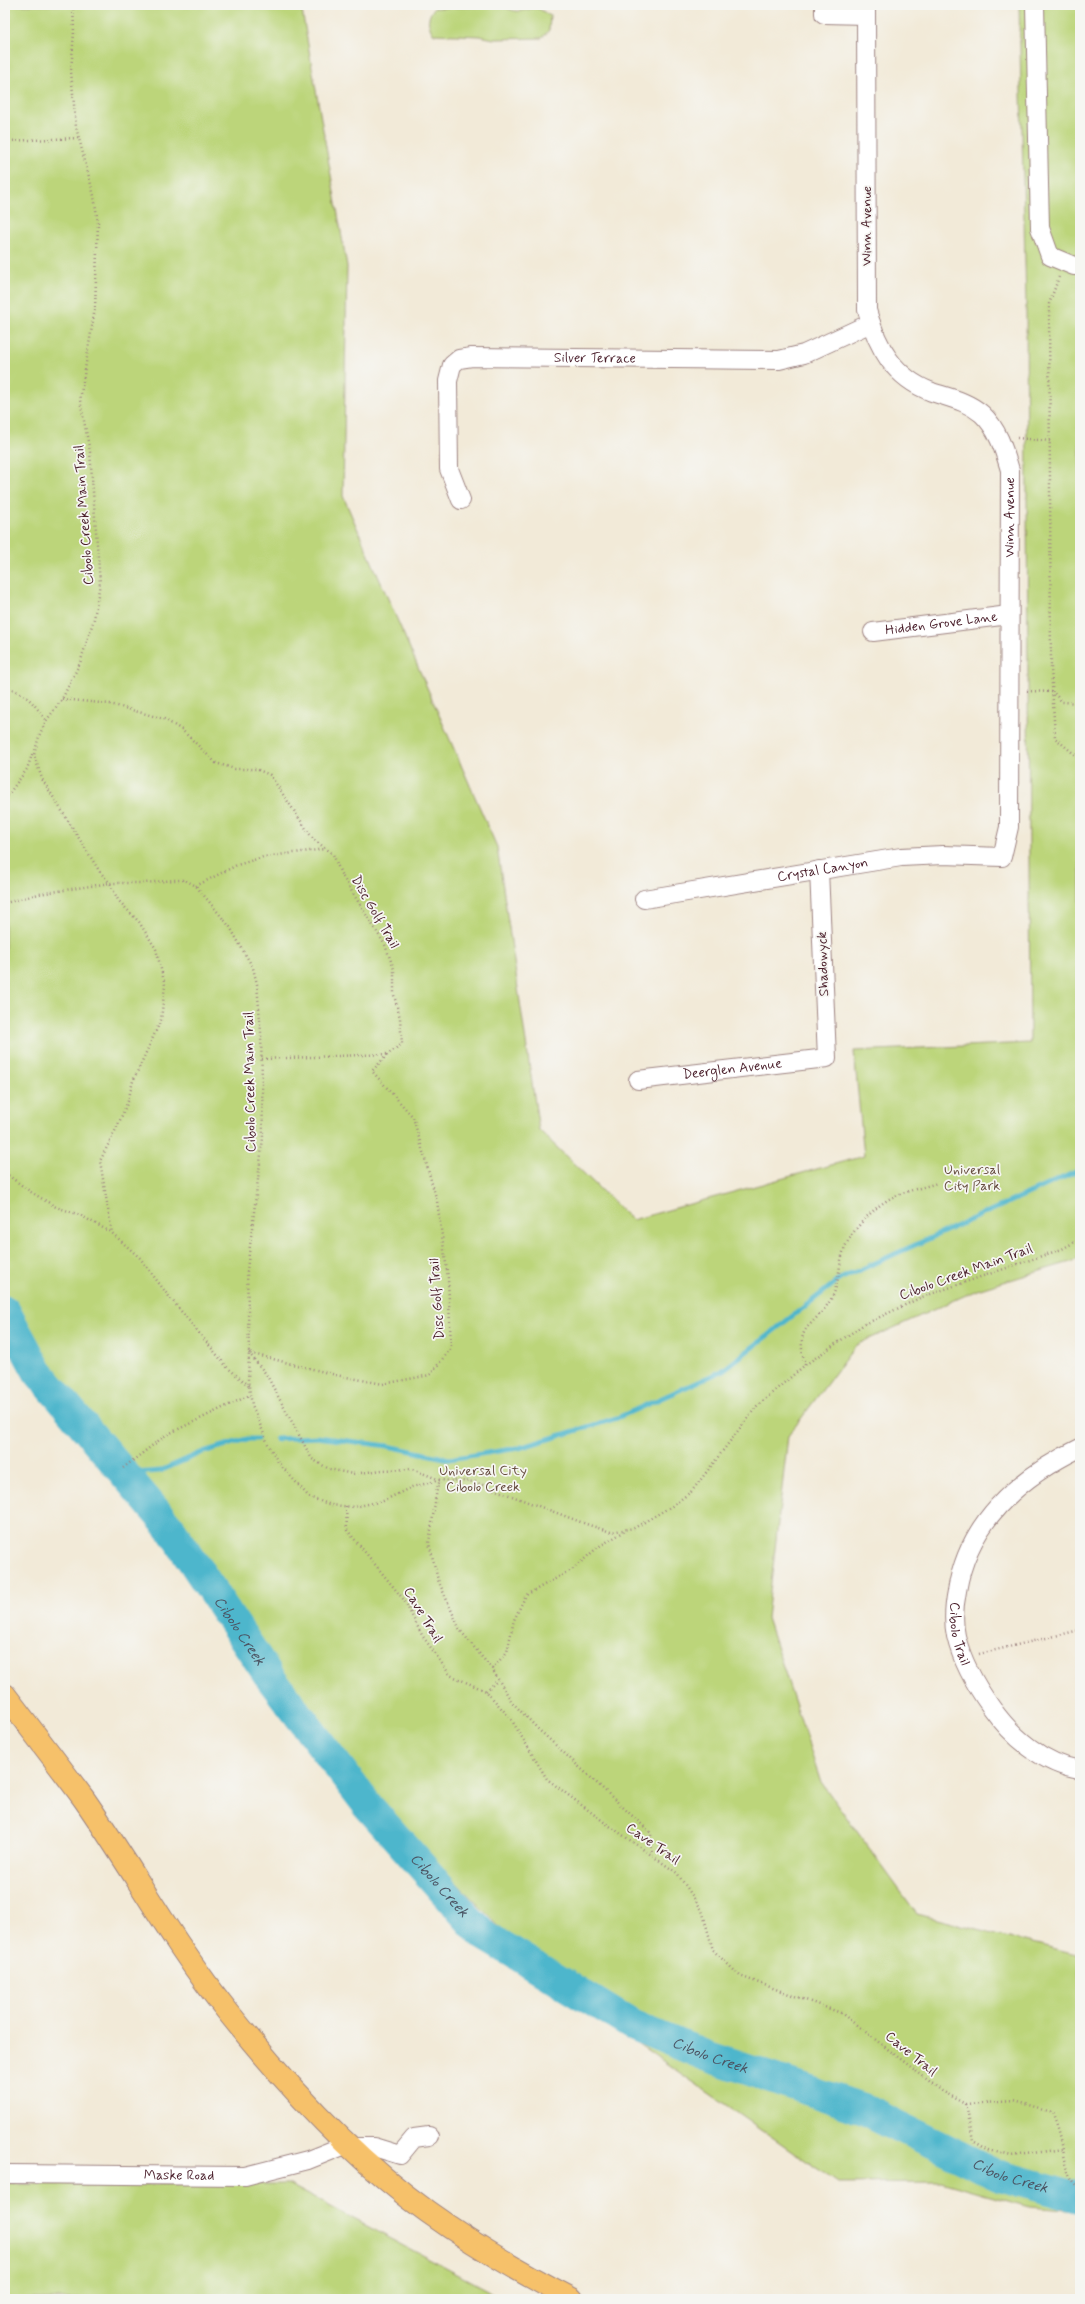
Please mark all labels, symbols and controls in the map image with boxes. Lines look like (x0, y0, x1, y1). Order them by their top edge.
street label: Winn Avenue (858, 186, 876, 266)
street label: Silver Terrace (554, 349, 636, 368)
street label: Cibolo Creek Main Trail (70, 444, 98, 586)
street label: Winn Avenue (1001, 477, 1019, 557)
street label: Hidden Grove Lane (884, 607, 999, 639)
street label: Crystal Canyon (776, 854, 869, 886)
street label: Disc Golf Trail (347, 872, 403, 952)
street label: Shadowyck (813, 931, 833, 997)
street label: Cibolo Creek Main Trail (240, 1012, 260, 1152)
street label: Deerglen Avenue (682, 1054, 783, 1084)
park label: Universal City Park (944, 1161, 1000, 1195)
street label: Cibolo Creek Main Trail (897, 1240, 1035, 1304)
street label: Disc Golf Trail (425, 1258, 449, 1340)
park label: Universal City Cibolo Creek (439, 1462, 527, 1496)
street label: Cave Trail (399, 1584, 447, 1646)
water label: Cibolo Creek (209, 1593, 270, 1670)
street label: Cibolo Trail (945, 1601, 974, 1669)
street label: Cave Trail (622, 1819, 684, 1869)
water label: Cibolo Creek (405, 1849, 473, 1923)
street label: Cave Trail (881, 2028, 941, 2080)
water label: Cibolo Creek (669, 2033, 751, 2079)
water label: Cibolo Creek (969, 2154, 1051, 2199)
street label: Maske Road (144, 2166, 214, 2185)

